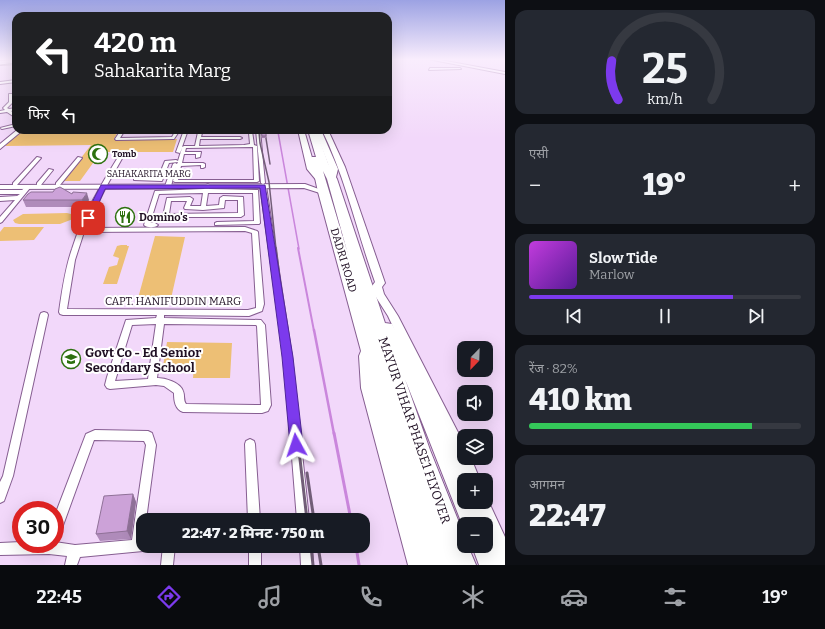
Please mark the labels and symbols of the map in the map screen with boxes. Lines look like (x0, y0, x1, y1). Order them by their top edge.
mosque icon: Tomb (87, 143, 109, 165)
place label: Tomb (112, 149, 137, 159)
street label: SAHAKARITA MARG (107, 169, 192, 179)
pin (71, 201, 105, 235)
restaurant icon: Domino's (114, 206, 136, 228)
place label: Domino's (139, 211, 188, 224)
street label: DADRI ROAD (328, 226, 360, 294)
street label: CAPT. HANIFUDDIN MARG (105, 295, 241, 308)
street label: MAYUR VIHAR PHASE1 FLYOVER (375, 335, 454, 526)
north arrow (457, 341, 493, 377)
place label: Govt Co - Ed Senior Secondary School (85, 345, 201, 375)
school or university icon: Govt Co - Ed Senior Secondary School (60, 348, 82, 370)
position arrow (275, 424, 317, 466)
speed limit sign: 30 (12, 501, 64, 553)

